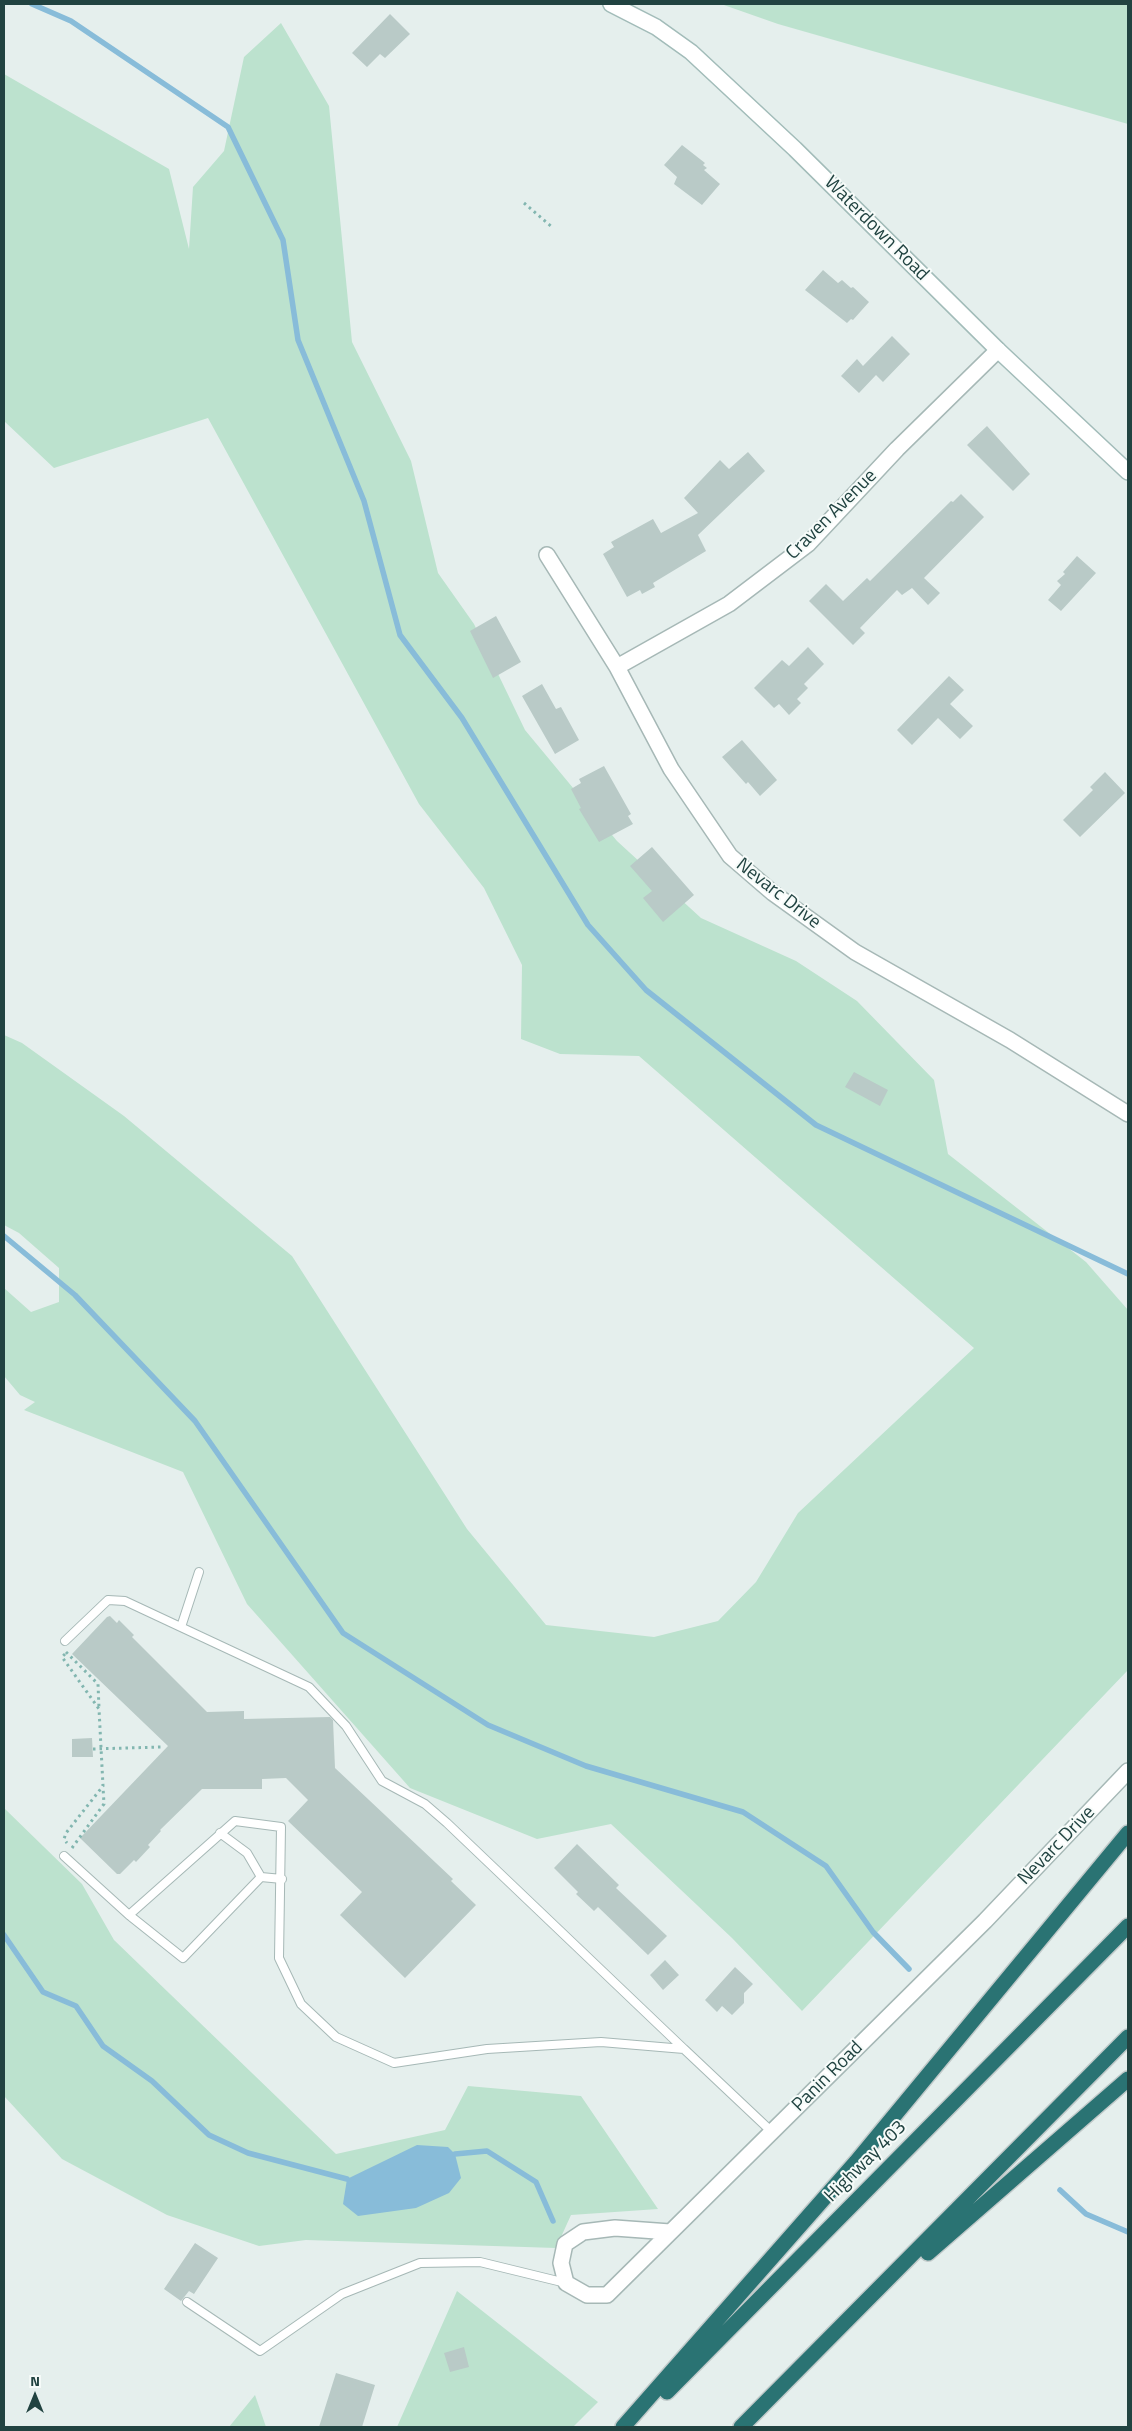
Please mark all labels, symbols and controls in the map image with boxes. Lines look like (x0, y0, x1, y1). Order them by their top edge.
street label: Waterdown Road (819, 172, 933, 286)
street label: Craven Avenue (782, 465, 882, 565)
street label: Nevarc Drive (731, 854, 825, 934)
street label: Nevarc Drive (1014, 1802, 1100, 1890)
street label: Panin Road (788, 2037, 868, 2117)
street label: Highway 403 (820, 2116, 912, 2208)
text: N (30, 2370, 40, 2391)
north arrow (10, 2371, 60, 2421)

